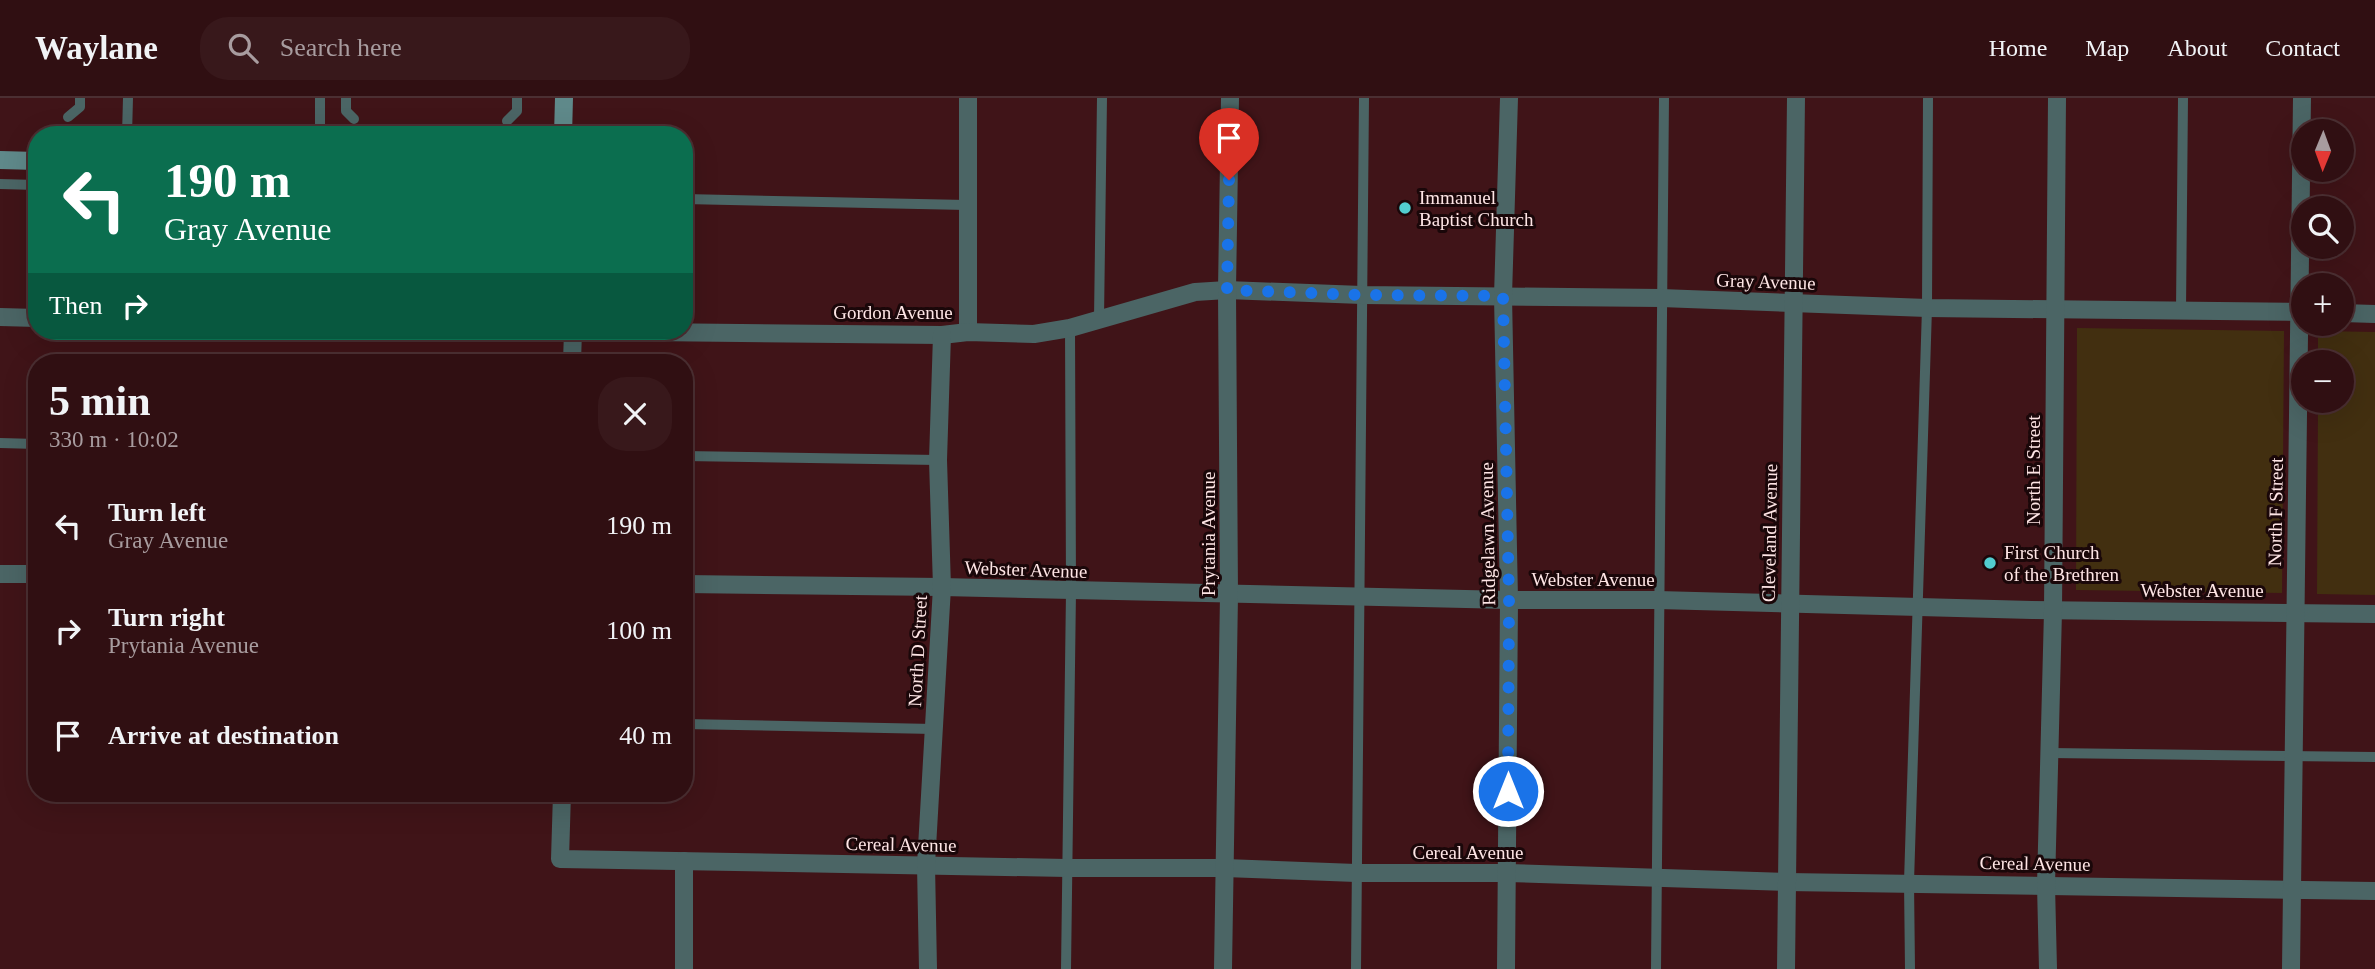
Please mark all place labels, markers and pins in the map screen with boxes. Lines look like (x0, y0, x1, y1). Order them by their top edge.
pin (1199, 108, 1259, 180)
place label: Immanuel Baptist Church (1419, 187, 1534, 230)
marker: Immanuel Baptist Church (1397, 200, 1413, 216)
place label: First Church of the Brethren (2004, 542, 2120, 585)
marker: First Church of the Brethren (1982, 555, 1998, 571)

